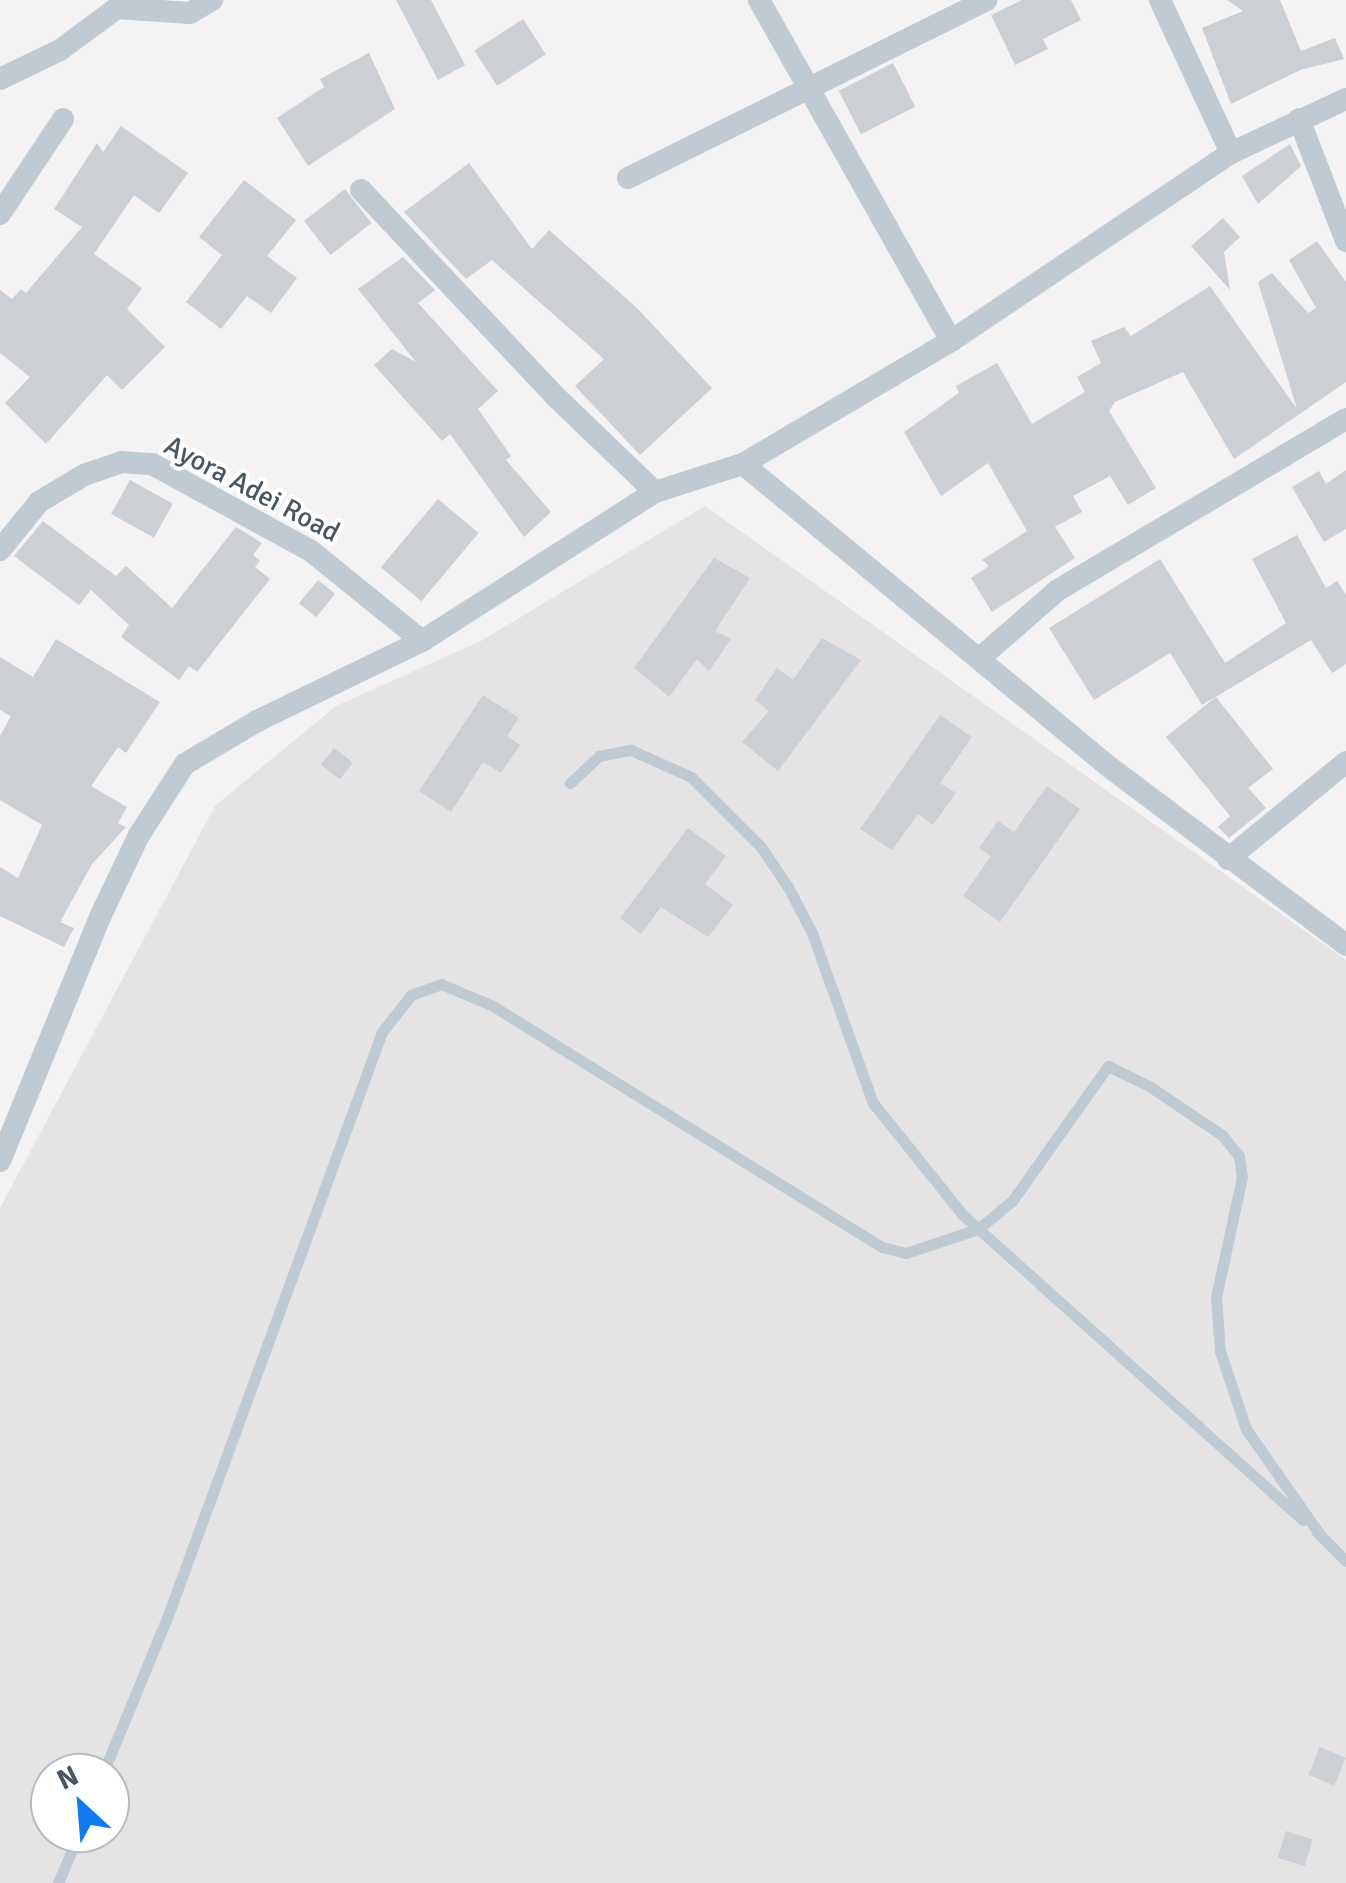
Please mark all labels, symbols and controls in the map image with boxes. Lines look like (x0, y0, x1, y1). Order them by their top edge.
street label: Ayora Adei Road (158, 429, 346, 549)
north arrow (30, 1753, 130, 1853)
text: N (52, 1758, 84, 1797)

